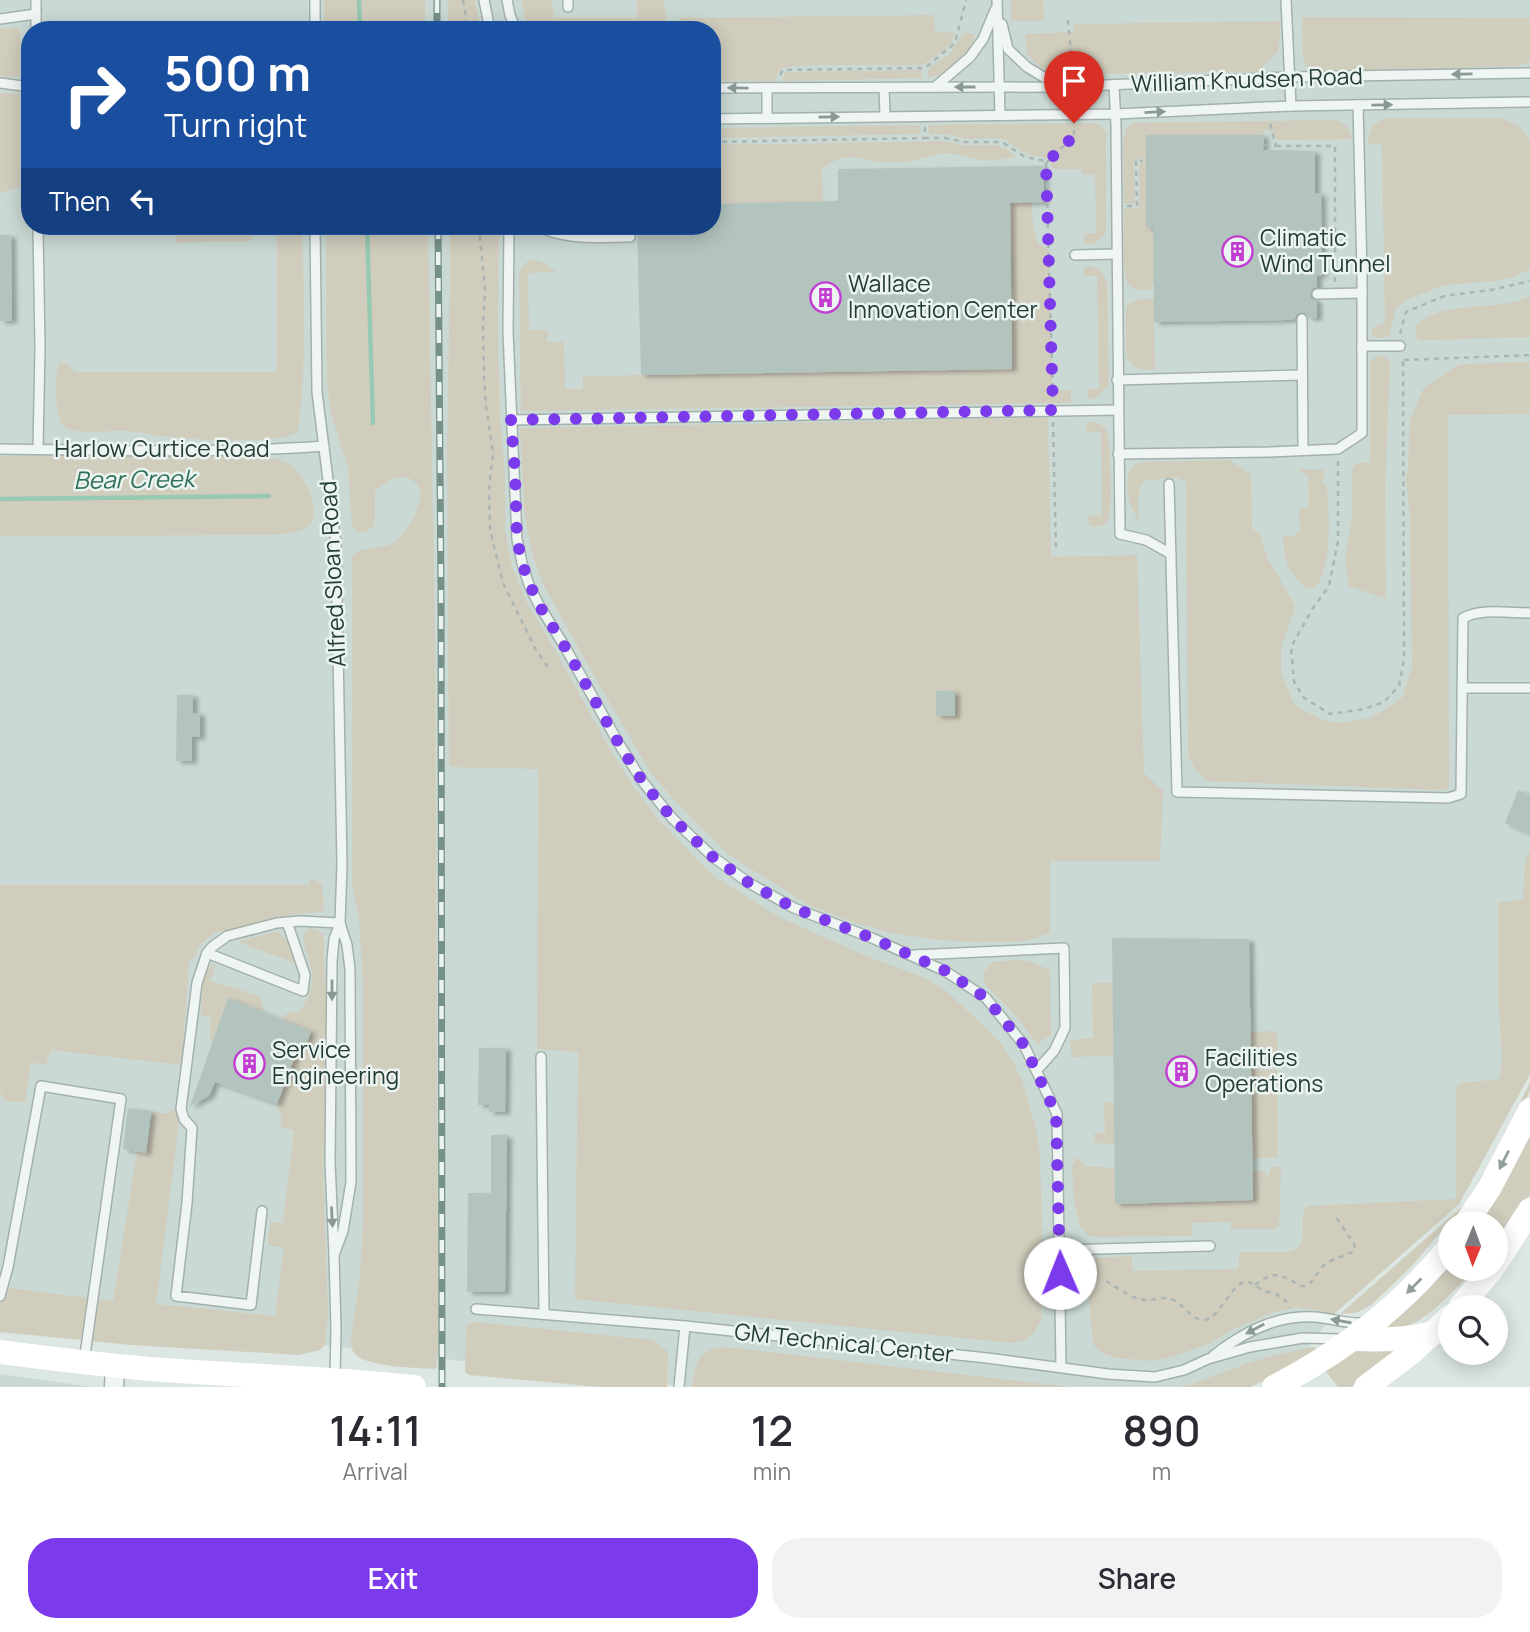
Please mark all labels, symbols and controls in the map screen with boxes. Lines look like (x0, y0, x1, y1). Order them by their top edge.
text: 500 m (164, 39, 311, 106)
icon: right (49, 49, 140, 140)
pin (1044, 51, 1104, 123)
street label: William Knudsen Road (1130, 59, 1363, 99)
icon: arrive (1055, 62, 1093, 100)
one-way arrow (1451, 69, 1473, 80)
one-way arrow (954, 81, 976, 93)
one-way arrow (726, 82, 748, 93)
one-way arrow (1372, 99, 1394, 110)
text: Turn right (164, 103, 307, 147)
one-way arrow (1144, 107, 1166, 118)
one-way arrow (819, 111, 841, 123)
icon: left (124, 182, 162, 220)
text: Then (49, 183, 110, 219)
place label: Climatic Wind Tunnel (1260, 221, 1391, 279)
building icon: Climatic Wind Tunnel (1220, 234, 1254, 268)
place label: Wallace Innovation Center (848, 267, 1038, 325)
building icon: Wallace Innovation Center (808, 280, 842, 314)
street label: Harlow Curtice Road (54, 432, 270, 464)
water label: Bear Creek (73, 461, 198, 496)
street label: Alfred Sloan Road (311, 480, 353, 668)
one-way arrow (326, 979, 337, 1001)
place label: Service Engineering (272, 1033, 399, 1091)
place label: Facilities Operations (1205, 1041, 1323, 1099)
building icon: Service Engineering (232, 1046, 266, 1080)
building icon: Facilities Operations (1165, 1054, 1199, 1088)
one-way arrow (1498, 1150, 1510, 1170)
one-way arrow (327, 1206, 338, 1228)
north arrow (1438, 1211, 1508, 1281)
map controls (1438, 1211, 1508, 1365)
position arrow (1023, 1236, 1097, 1310)
one-way arrow (1407, 1277, 1423, 1294)
button: search (1438, 1295, 1508, 1365)
street label: GM Technical Center (733, 1315, 955, 1369)
one-way arrow (1330, 1315, 1352, 1326)
one-way arrow (1245, 1323, 1265, 1335)
text: 14:11 (329, 1401, 422, 1459)
text: 12 (751, 1401, 793, 1459)
text: 890 (1122, 1401, 1201, 1459)
text: Arrival (343, 1455, 408, 1487)
text: min (753, 1455, 791, 1487)
text: m (1152, 1455, 1171, 1487)
button: Exit (28, 1538, 758, 1618)
button: Share (772, 1538, 1502, 1618)

